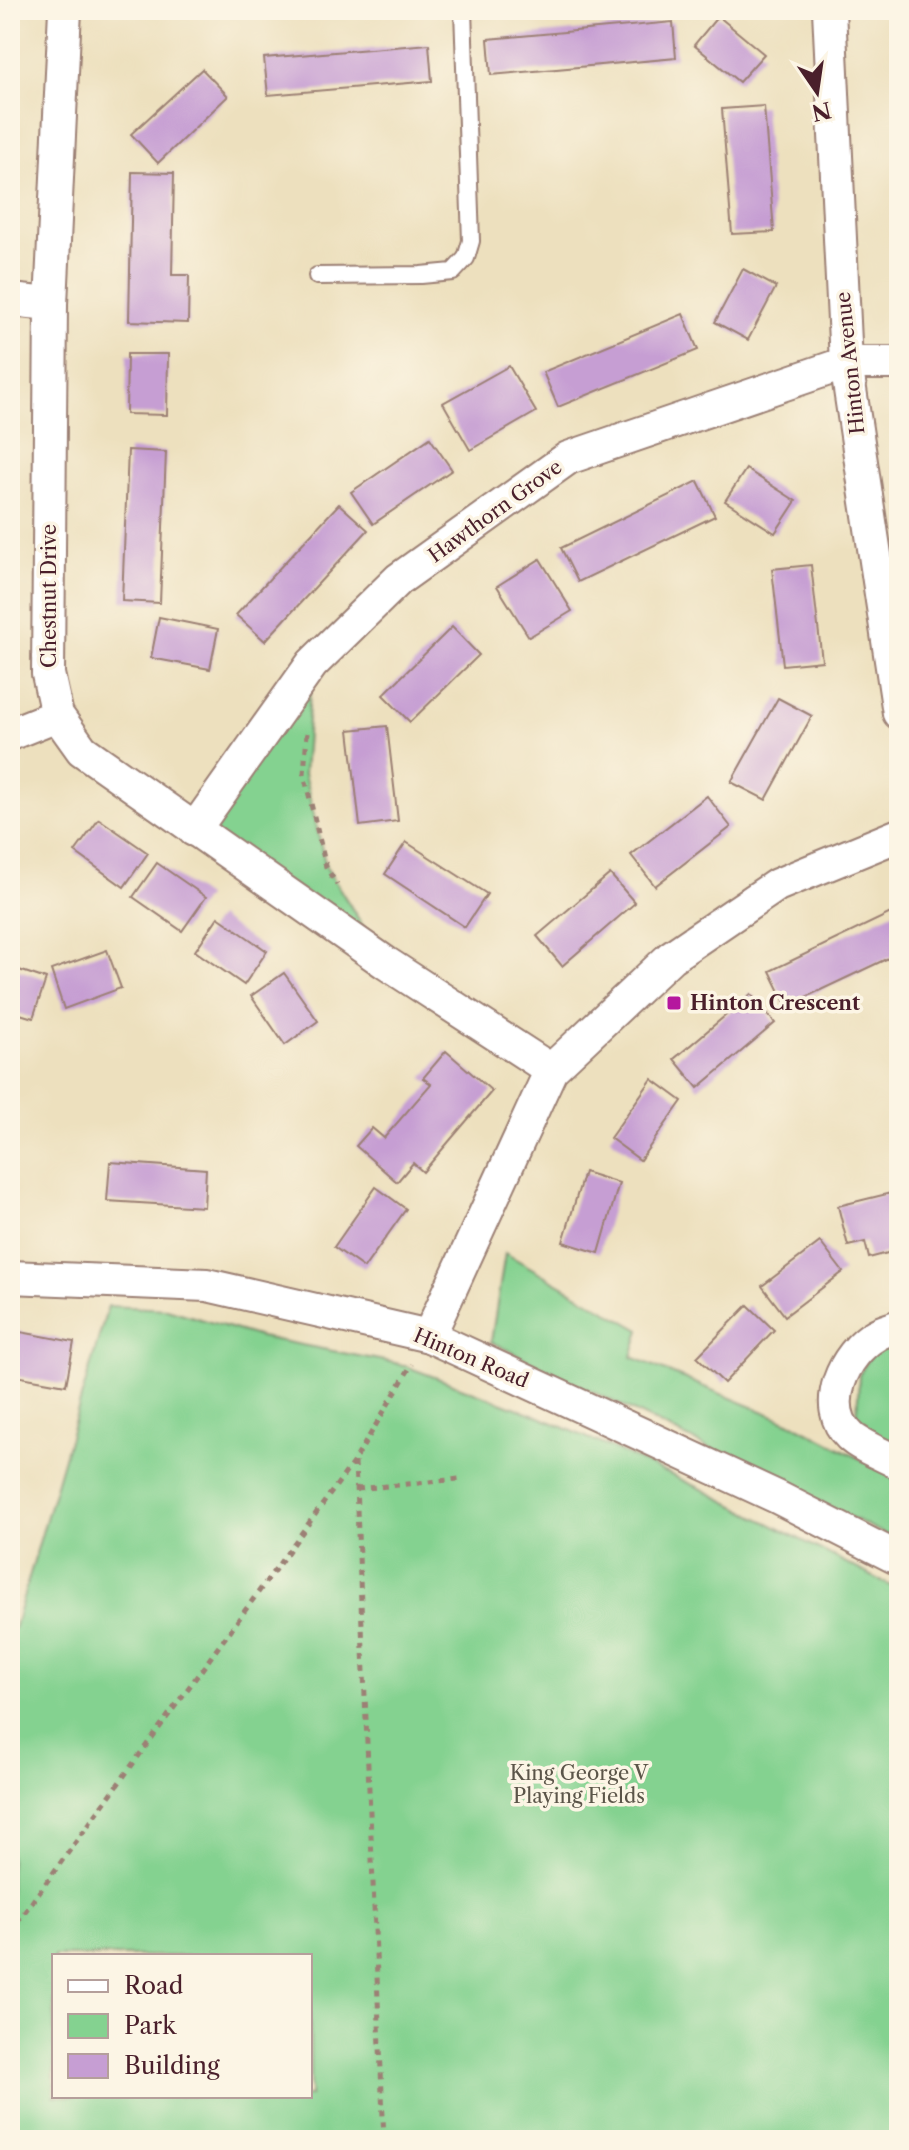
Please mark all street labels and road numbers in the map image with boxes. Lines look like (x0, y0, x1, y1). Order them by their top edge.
street label: Hinton Avenue (831, 291, 869, 435)
street label: Hawthorn Grove (424, 455, 566, 567)
street label: Chestnut Drive (37, 524, 61, 668)
street label: Hinton Road (410, 1323, 532, 1393)

